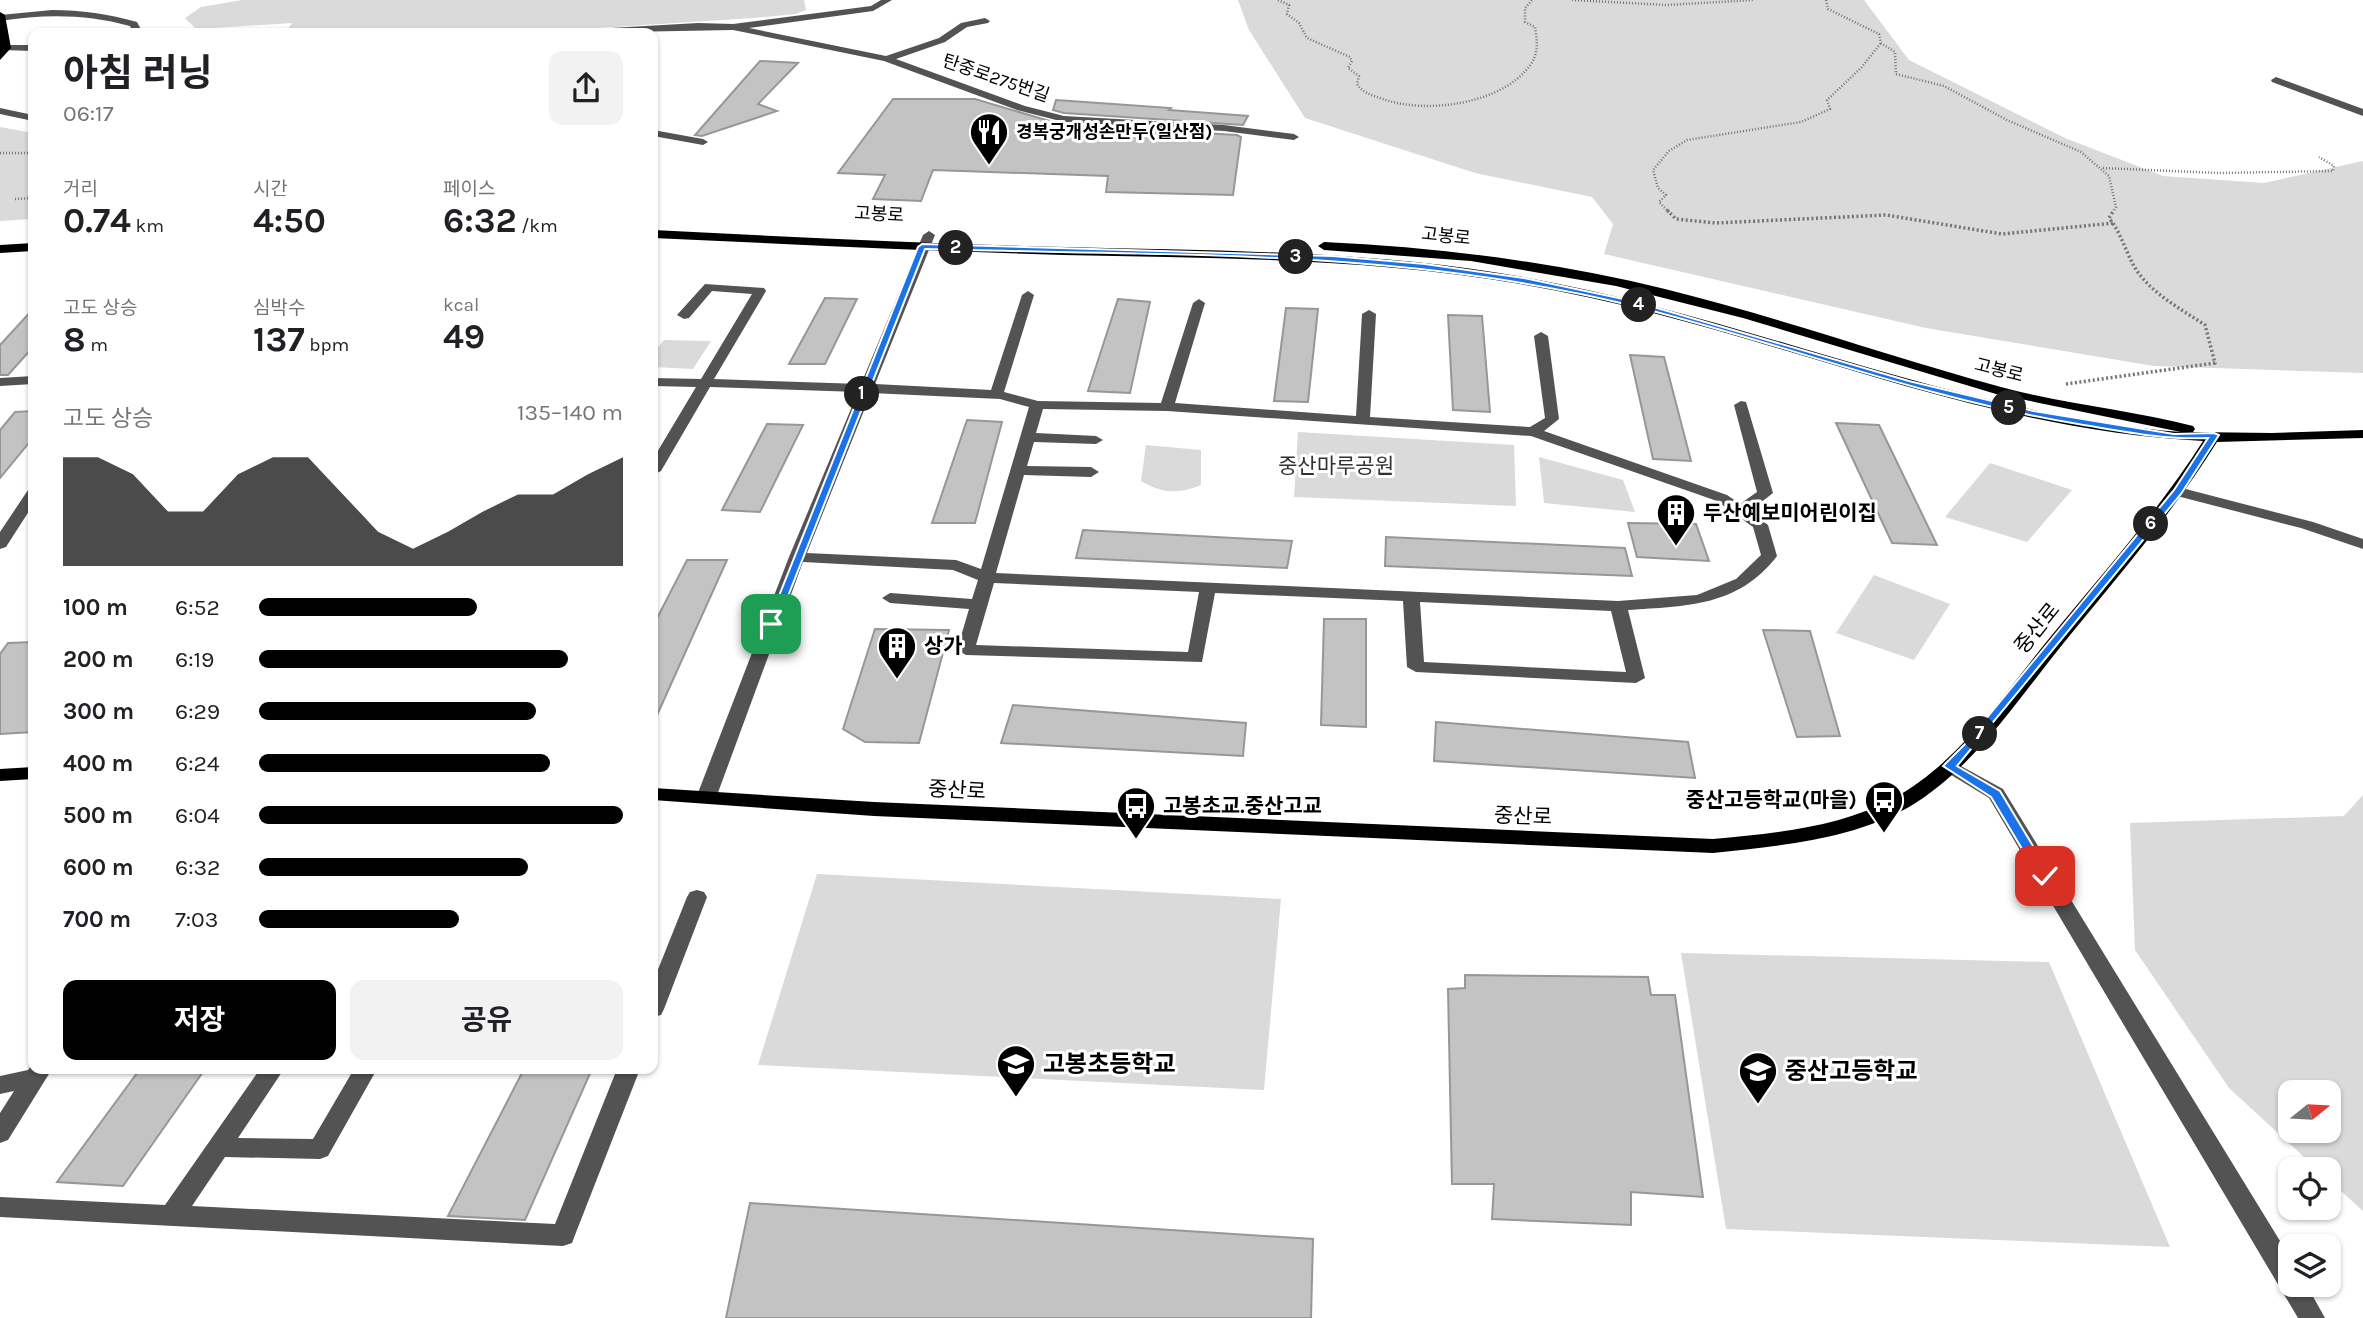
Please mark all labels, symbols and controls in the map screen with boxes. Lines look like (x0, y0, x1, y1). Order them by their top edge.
street label: 탄중로275번길 (940, 49, 1052, 107)
text: 아침 러닝 (63, 51, 212, 96)
button: share (549, 51, 623, 125)
text: 06:17 (63, 100, 114, 127)
restaurant icon: 경복궁개성손만두(일산점) (968, 111, 1010, 166)
place label: 경복궁개성손만두(일산점) (1016, 121, 1213, 143)
text: 거리 (63, 178, 98, 200)
text: 시간 (253, 178, 288, 200)
text: 페이스 (443, 178, 495, 200)
text: 0.74 (63, 200, 131, 241)
text: 4:50 (253, 200, 326, 241)
text: 6:32 (443, 200, 517, 241)
street label: 고봉로 (854, 202, 904, 226)
text: km (131, 215, 164, 237)
text: /km (517, 215, 558, 237)
street label: 고봉로 (1420, 222, 1472, 250)
pin: 2 (939, 230, 974, 266)
text: 2 (950, 236, 961, 258)
pin: 3 (1278, 240, 1314, 274)
text: 3 (1290, 245, 1301, 267)
pin: 4 (1622, 288, 1656, 322)
text: 4 (1633, 293, 1644, 315)
text: kcal (443, 294, 479, 316)
text: 고도 상승 (63, 297, 137, 319)
text: 심박수 (253, 297, 305, 319)
text: 49 (443, 316, 485, 357)
text: 8 (63, 319, 86, 360)
text: 137 (253, 319, 305, 360)
text: m (86, 334, 108, 356)
text: bpm (305, 334, 349, 356)
street label: 고봉로 (1972, 353, 2026, 387)
pin: 1 (844, 376, 880, 412)
text: 1 (858, 382, 865, 404)
pin: 5 (1992, 390, 2026, 426)
text: 5 (2003, 396, 2014, 418)
text: 135–140 m (517, 399, 623, 426)
text: 고도 상승 (63, 405, 153, 432)
park label: 중산마루공원 (1278, 454, 1394, 478)
building icon: 두산예보미어린이집 (1655, 492, 1697, 547)
place label: 두산예보미어린이집 (1703, 501, 1877, 525)
pin: 6 (2134, 506, 2168, 542)
text: 6 (2145, 512, 2156, 534)
text: 100 m (63, 594, 128, 621)
text: 6:52 (175, 594, 220, 621)
pin (741, 594, 801, 654)
street label: 중산로 (2009, 598, 2065, 658)
icon: arrive (752, 605, 790, 643)
building icon: 상가 (876, 625, 918, 680)
place label: 상가 (924, 634, 963, 658)
text: 200 m (63, 646, 134, 673)
text: 6:19 (175, 646, 214, 673)
text: 300 m (63, 698, 134, 725)
text: 6:29 (175, 698, 220, 725)
pin: 7 (1962, 716, 1997, 752)
text: 7 (1975, 722, 1984, 744)
text: 400 m (63, 750, 133, 777)
text: 6:24 (175, 750, 220, 777)
street label: 중산로 (927, 776, 987, 804)
bus stop icon: 중산고등학교(마을) (1863, 779, 1905, 834)
bus stop icon: 고봉초교.중산고교 (1115, 785, 1157, 840)
place label: 중산고등학교(마을) (1686, 788, 1857, 812)
place label: 고봉초교.중산고교 (1163, 794, 1322, 818)
text: 500 m (63, 802, 133, 829)
text: 6:04 (175, 802, 220, 829)
street label: 중산로 (1494, 803, 1552, 829)
pin (2015, 846, 2075, 906)
text: 600 m (63, 854, 134, 881)
text: 6:32 (175, 854, 220, 881)
icon: check (2026, 857, 2064, 895)
text: 700 m (63, 906, 131, 933)
text: 7:03 (175, 906, 218, 933)
button: 저장 (63, 980, 336, 1060)
button: 공유 (350, 980, 623, 1060)
school or university icon: 고봉초등학교 (995, 1043, 1037, 1098)
place label: 고봉초등학교 (1043, 1050, 1175, 1078)
school or university icon: 중산고등학교 (1737, 1050, 1779, 1105)
place label: 중산고등학교 (1785, 1057, 1917, 1085)
north arrow (2278, 1080, 2342, 1143)
map controls (2278, 1080, 2341, 1297)
button: locate (2278, 1157, 2341, 1220)
button: layers (2278, 1234, 2341, 1297)

